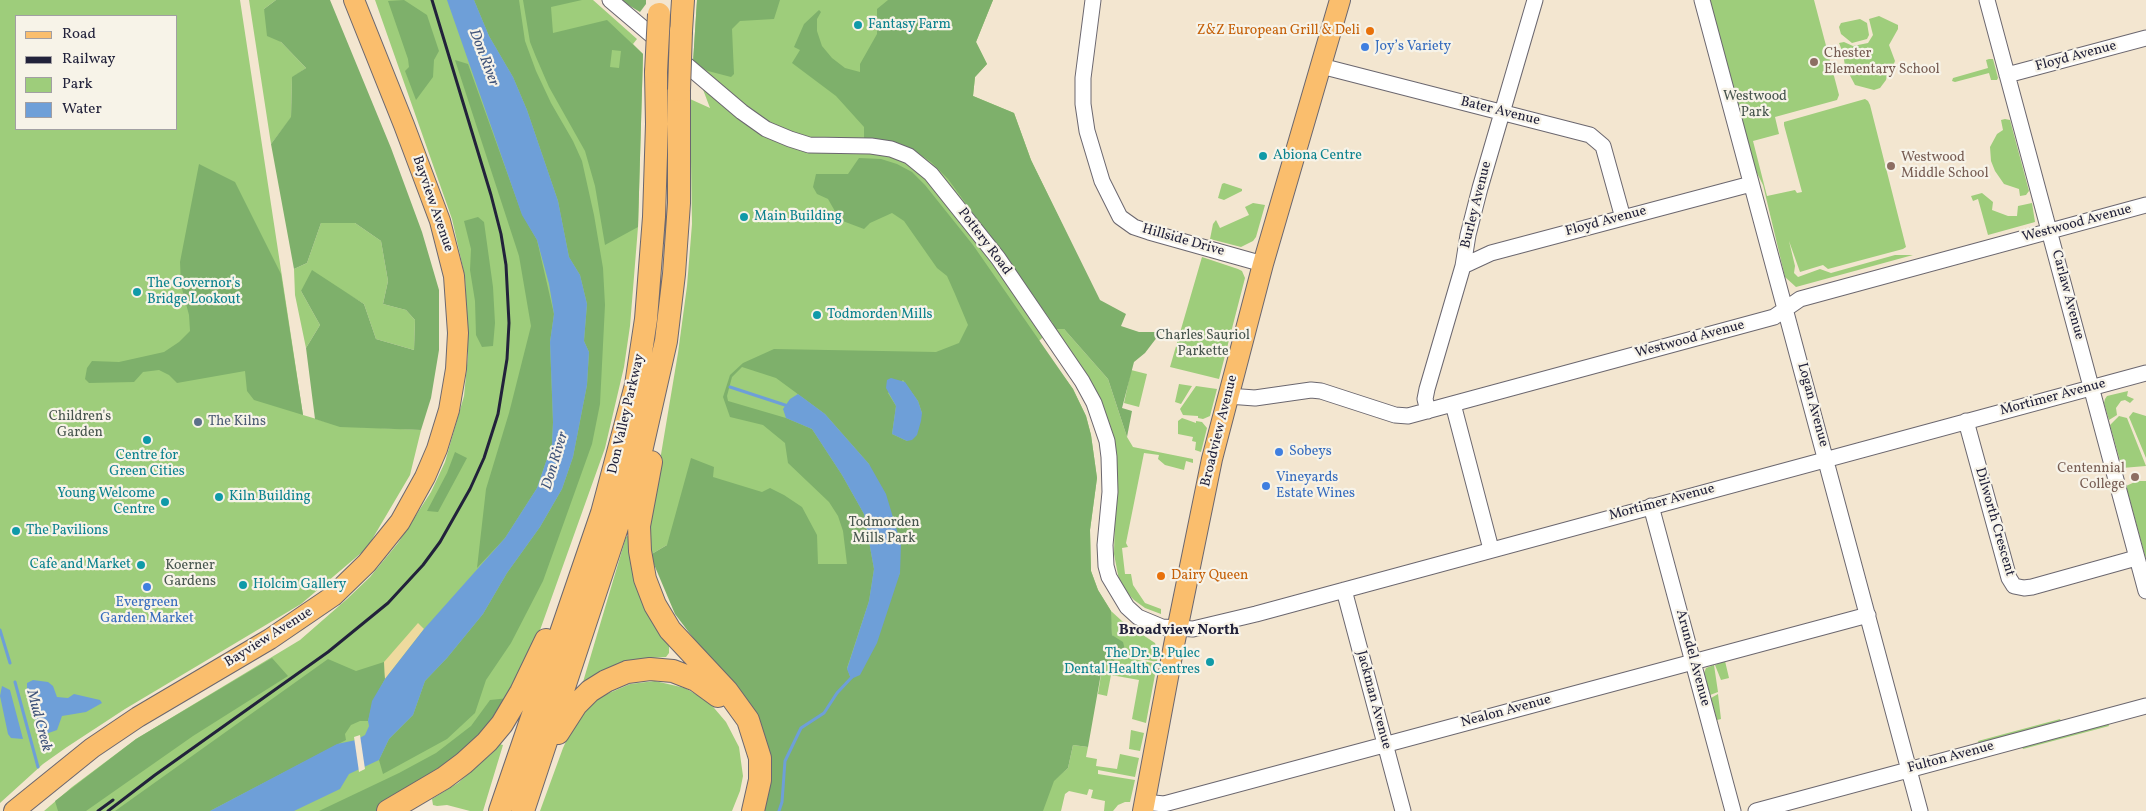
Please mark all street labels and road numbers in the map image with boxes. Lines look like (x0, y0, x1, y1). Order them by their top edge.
street label: Floyd Avenue (2034, 38, 2118, 76)
street label: Bater Avenue (1458, 94, 1542, 130)
street label: Bayview Avenue (408, 154, 456, 254)
street label: Burley Avenue (1458, 160, 1496, 250)
street label: Westwood Avenue (2020, 201, 2134, 247)
street label: Floyd Avenue (1564, 203, 1648, 241)
street label: Pottery Road (953, 205, 1015, 279)
street label: Hillside Drive (1140, 221, 1226, 261)
street label: Carlaw Avenue (2047, 248, 2087, 342)
street label: Westwood Avenue (1633, 317, 1747, 363)
street label: Don Valley Parkway (605, 352, 649, 476)
street label: Logan Avenue (1793, 361, 1831, 449)
street label: Broadview Avenue (1198, 373, 1242, 489)
street label: Mortimer Avenue (1998, 376, 2108, 420)
street label: Dilworth Crescent (1970, 466, 2018, 578)
street label: Mortimer Avenue (1607, 481, 1717, 525)
street label: Bayview Avenue (222, 604, 316, 672)
street label: Arundel Avenue (1671, 608, 1713, 708)
street label: Jackman Avenue (1352, 649, 1394, 751)
street label: Nealon Avenue (1459, 692, 1553, 732)
street label: Fulton Avenue (1906, 738, 1996, 778)

